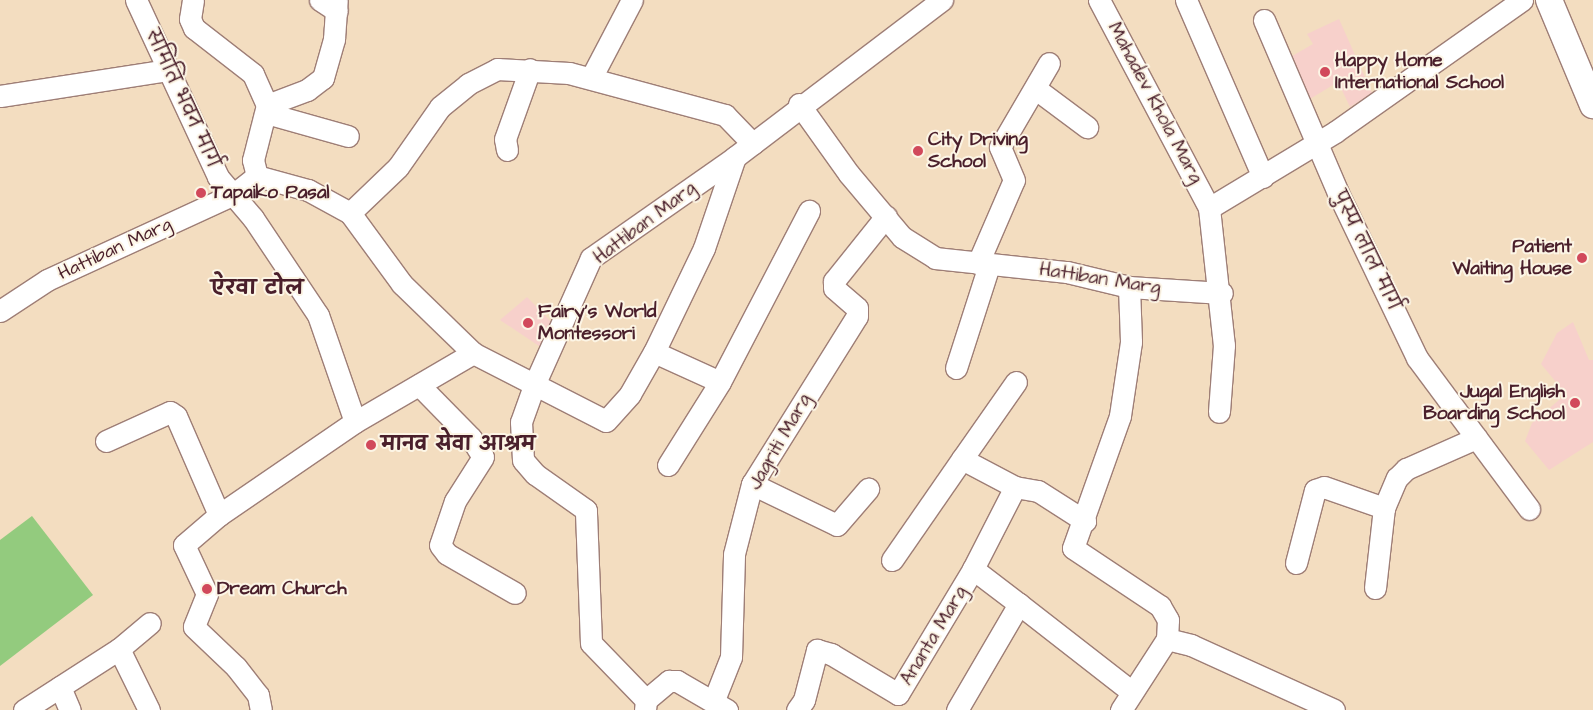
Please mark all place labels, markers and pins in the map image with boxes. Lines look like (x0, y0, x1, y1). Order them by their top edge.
place label: Happy Home International School (1335, 50, 1504, 94)
marker: Happy Home International School (1319, 66, 1331, 78)
place label: City Driving School (928, 129, 1028, 173)
marker: City Driving School (912, 145, 924, 157)
place label: Tapaiko Pasal (211, 182, 330, 204)
marker: Tapaiko Pasal (195, 187, 207, 199)
place label: Patient Waiting House (1452, 236, 1572, 280)
marker: Patient Waiting House (1576, 252, 1588, 264)
place label: Fairy's World Montessori (538, 301, 657, 345)
marker: Fairy's World Montessori (522, 317, 534, 329)
place label: Jugal English Boarding School (1423, 381, 1565, 425)
marker: Jugal English Boarding School (1569, 397, 1581, 409)
place label: मानव सेवा आश्रम (381, 434, 535, 456)
marker: मानव सेवा आश्रम (365, 439, 377, 451)
place label: Dream Church (217, 578, 347, 600)
marker: Dream Church (201, 583, 213, 595)

